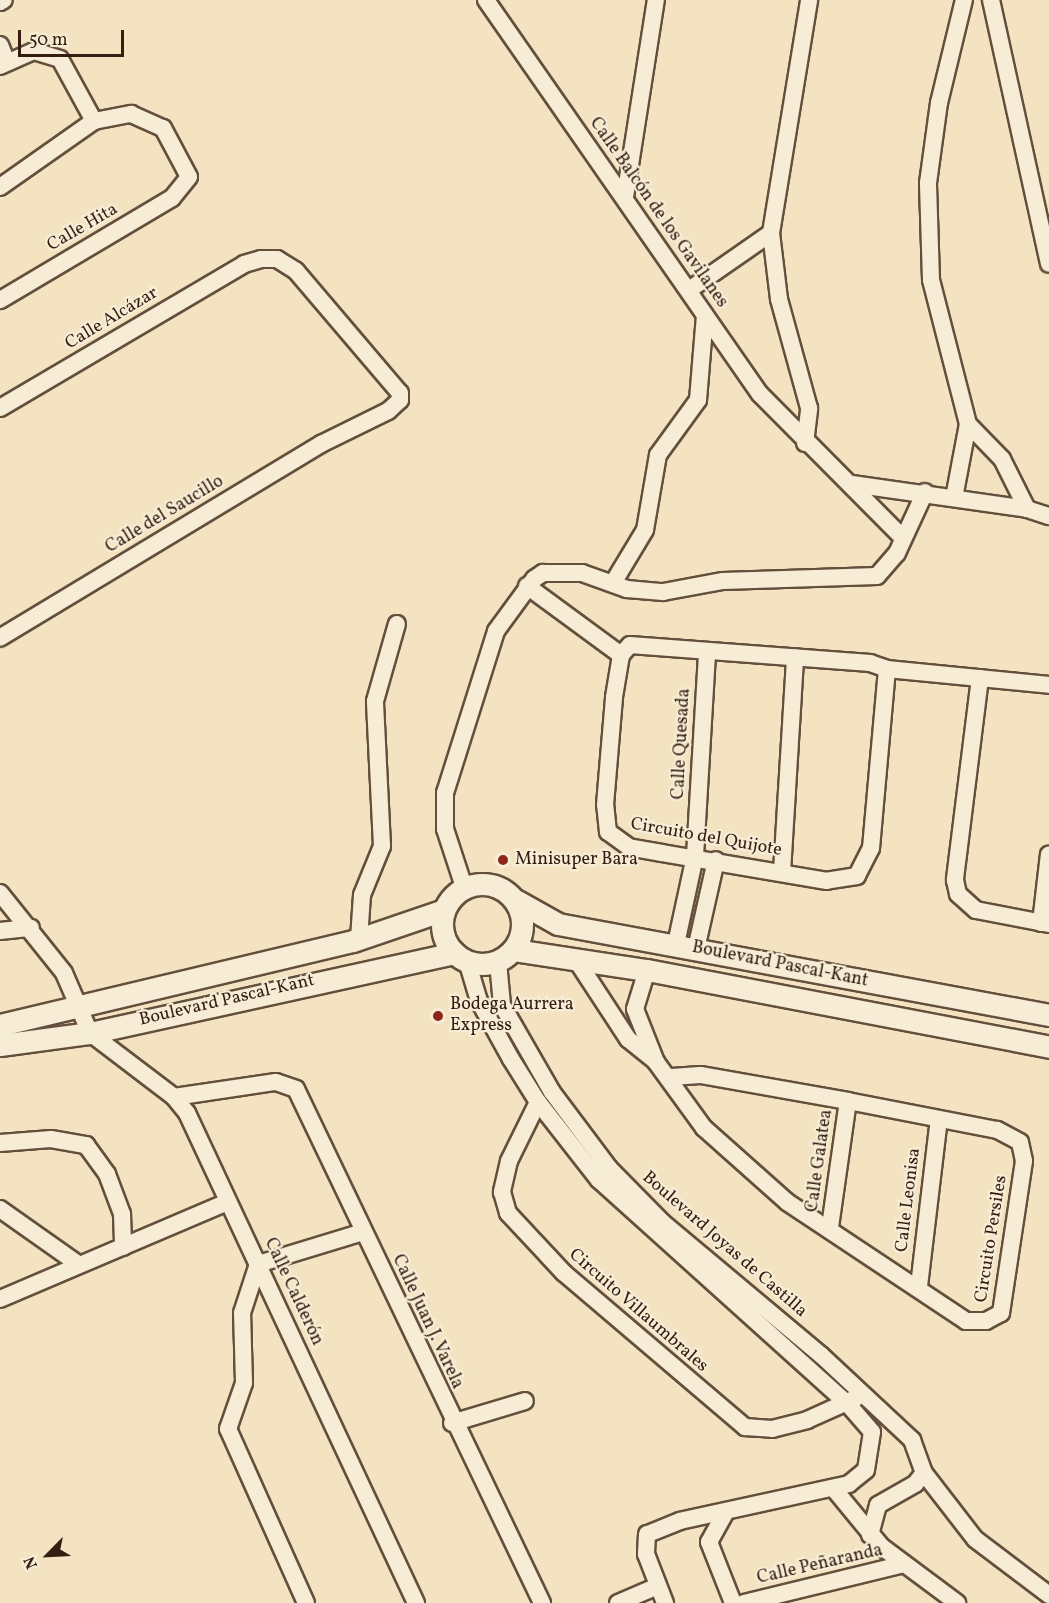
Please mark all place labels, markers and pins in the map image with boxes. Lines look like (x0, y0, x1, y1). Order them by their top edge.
place label: Minisuper Bara (515, 849, 638, 871)
marker: Minisuper Bara (496, 853, 510, 867)
place label: Bodega Aurrera Express (450, 995, 574, 1038)
marker: Bodega Aurrera Express (431, 1009, 445, 1023)

